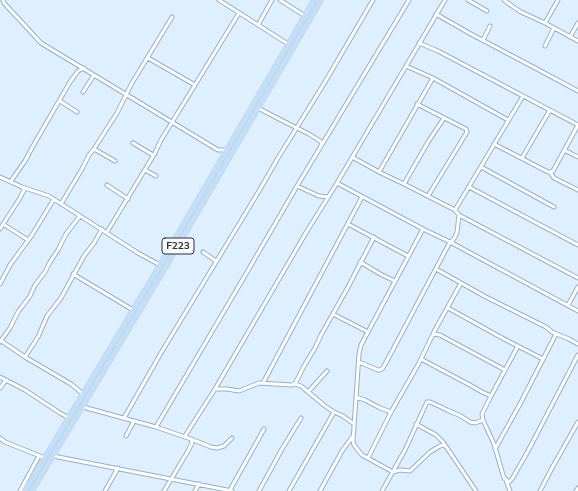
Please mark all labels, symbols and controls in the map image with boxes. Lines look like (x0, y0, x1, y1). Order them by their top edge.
road number: F223 (162, 238, 194, 254)

